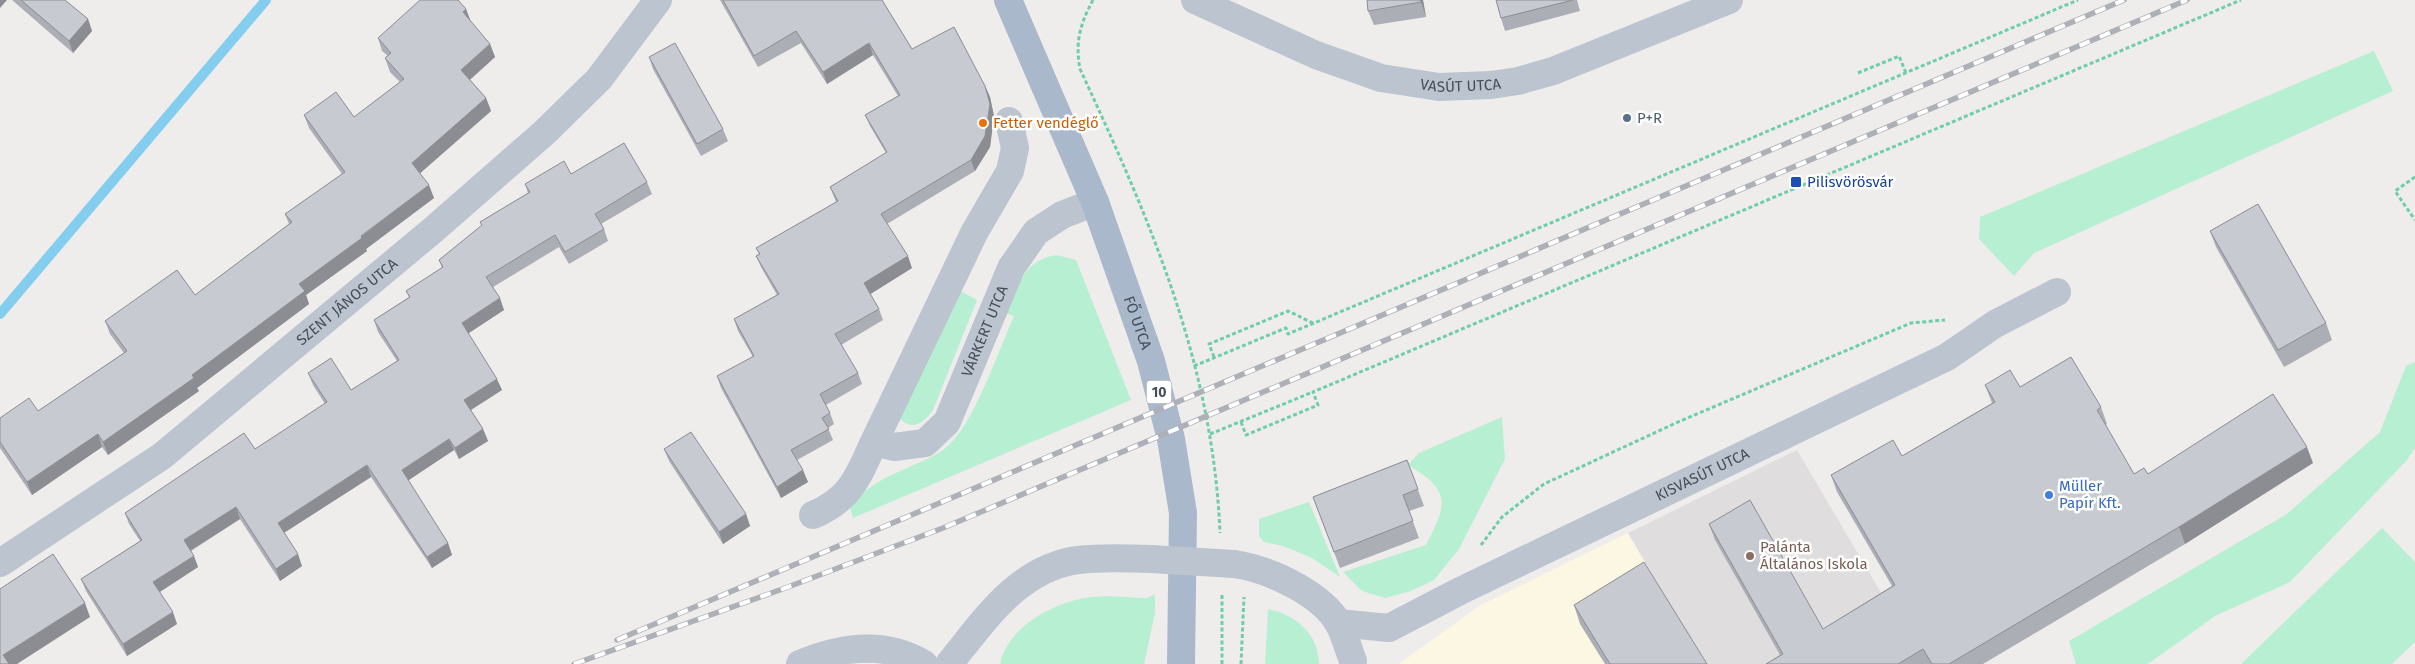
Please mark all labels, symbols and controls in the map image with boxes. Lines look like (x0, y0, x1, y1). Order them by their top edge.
street label: VASÚT UTCA (1419, 75, 1502, 96)
place label: P+R (1637, 109, 1662, 127)
marker: P+R (1621, 112, 1633, 124)
place label: Fetter vendéglő (993, 114, 1099, 132)
marker: Fetter vendéglő (977, 117, 989, 129)
place label: Pilisvörösvár (1807, 173, 1894, 191)
marker: Pilisvörösvár (1789, 175, 1803, 189)
street label: SZENT JÁNOS UTCA (293, 254, 401, 349)
street label: VÁRKERT UTCA (958, 282, 1012, 380)
street label: FŐ UTCA (1120, 294, 1155, 352)
road number: 10 (1146, 381, 1172, 404)
street label: KISVASÚT UTCA (1652, 444, 1752, 505)
place label: Müller Papír Kft. (2059, 477, 2121, 512)
marker: Müller Papír Kft. (2043, 489, 2055, 501)
place label: Palánta Általános Iskola (1760, 538, 1868, 573)
marker: Palánta Általános Iskola (1744, 550, 1756, 562)

